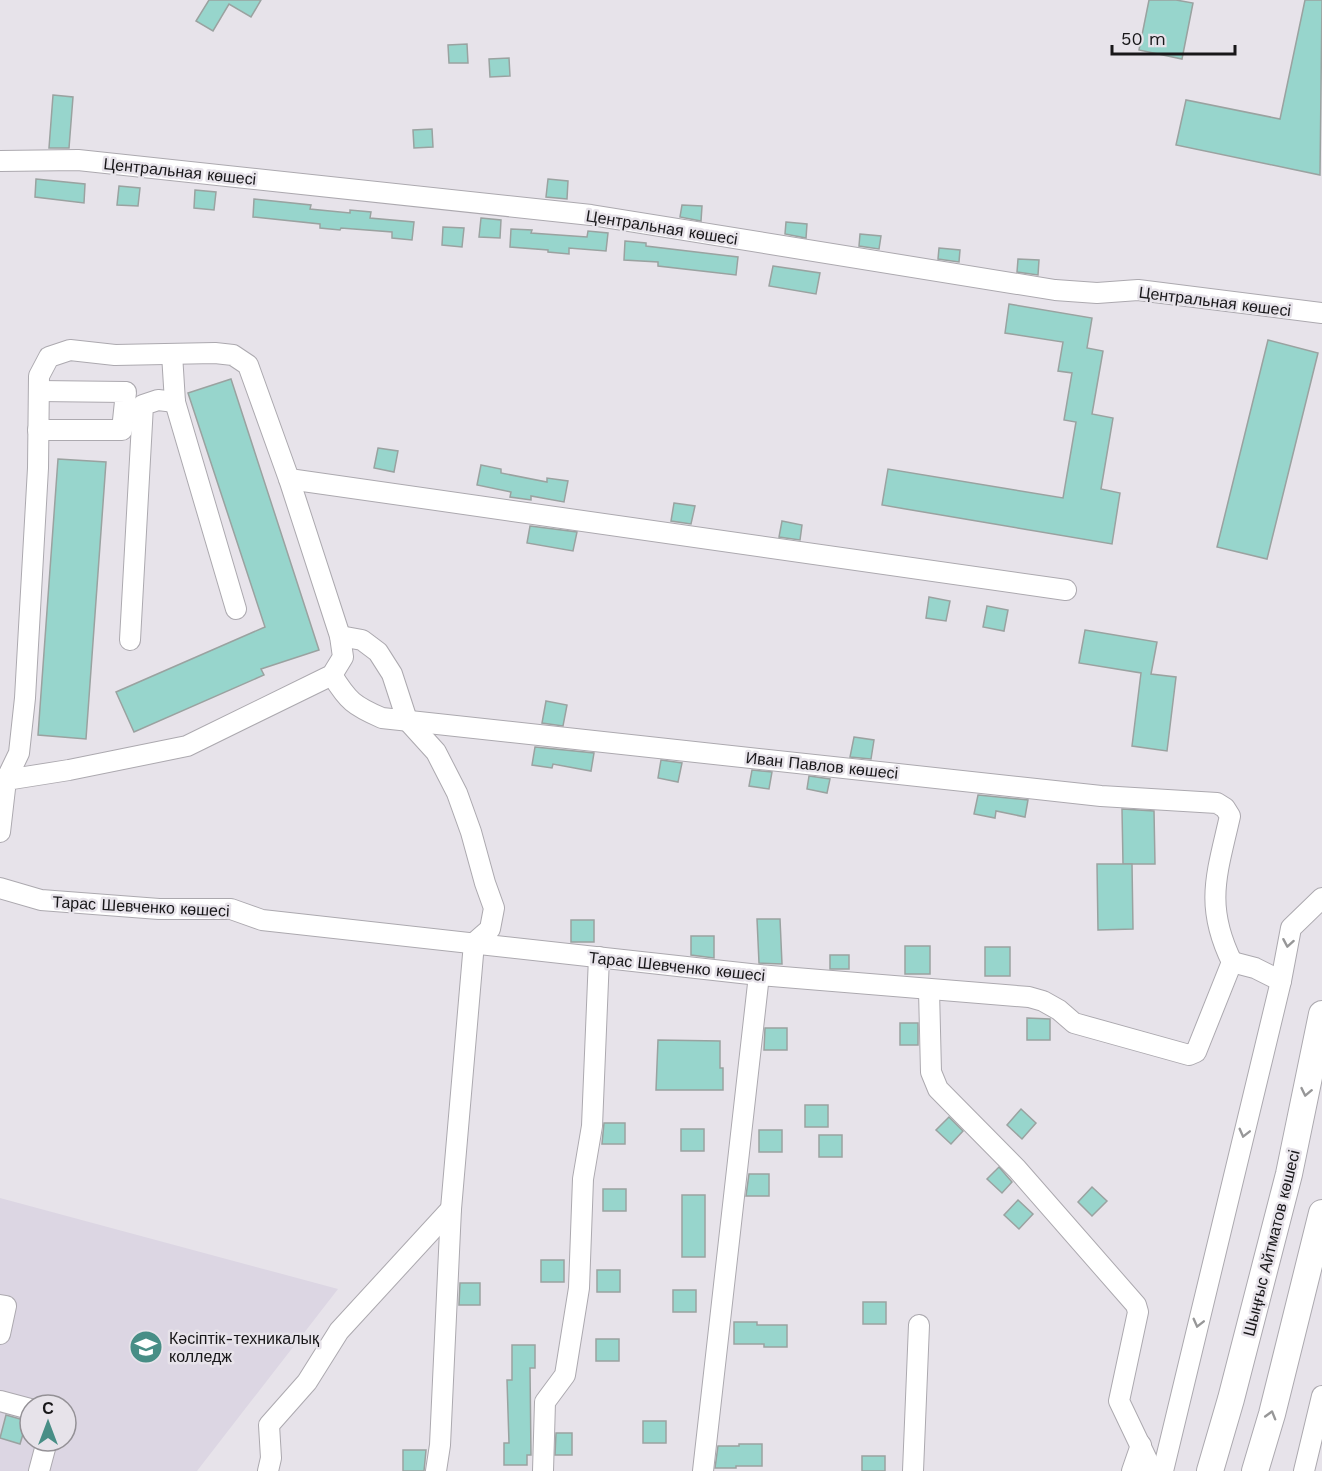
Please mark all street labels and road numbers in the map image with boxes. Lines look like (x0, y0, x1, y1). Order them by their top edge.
street label: Центральная көшесі (103, 154, 257, 189)
street label: Центральная көшесі (585, 206, 739, 249)
street label: Центральная көшесі (1138, 283, 1292, 320)
street label: Иван Павлов көшесі (745, 748, 899, 783)
street label: Тарас Шевченко көшесі (52, 892, 230, 921)
street label: Тарас Шевченко көшесі (588, 948, 766, 985)
street label: Шыңғыс Айтматов көшесі (1239, 1148, 1304, 1338)

